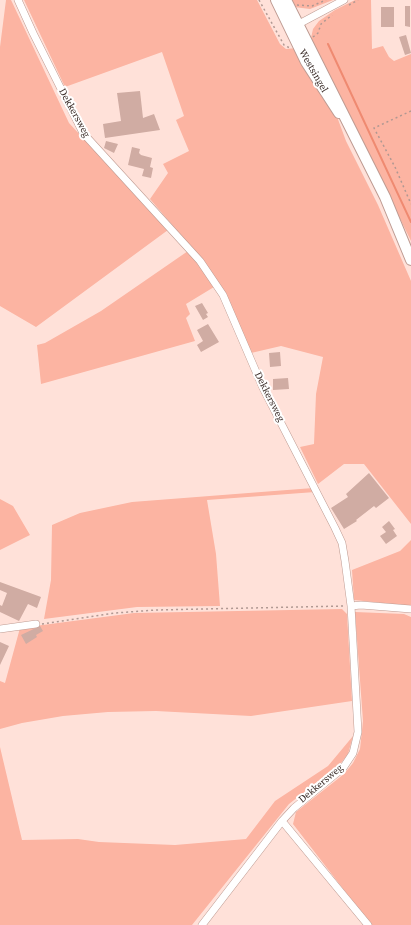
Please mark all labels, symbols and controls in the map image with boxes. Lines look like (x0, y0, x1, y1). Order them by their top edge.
street label: Westsingel (296, 47, 330, 95)
street label: Dekkersweg (56, 86, 92, 140)
street label: Dekkersweg (251, 370, 287, 424)
street label: Dekkersweg (296, 762, 346, 806)

